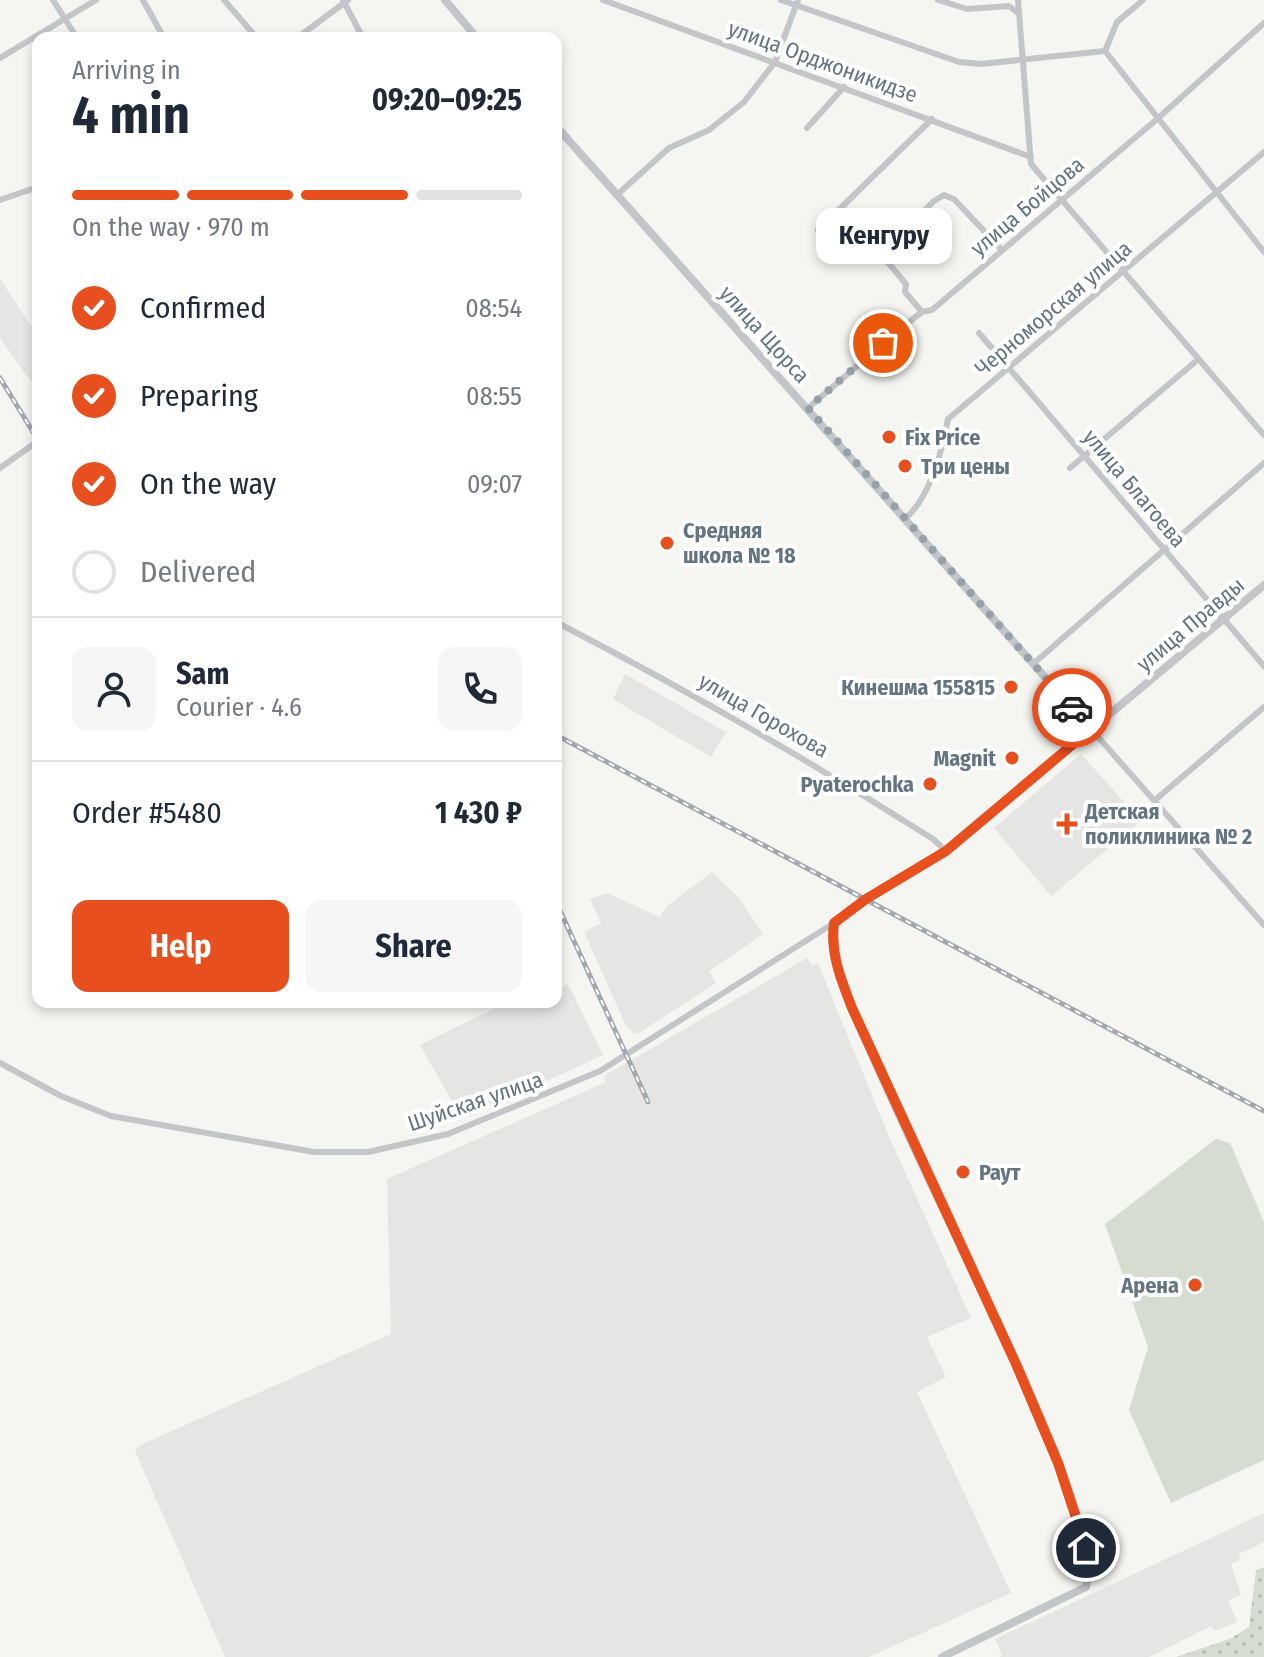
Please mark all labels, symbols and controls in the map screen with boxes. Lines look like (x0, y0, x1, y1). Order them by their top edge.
street label: улица Орджоникидзе (725, 15, 921, 108)
text: Arriving in (72, 55, 181, 86)
text: 09:20–09:25 (372, 82, 522, 118)
text: 4 min (72, 84, 190, 147)
street label: улица Бойцова (965, 151, 1090, 262)
callout: Кенгуру (815, 207, 951, 263)
text: On the way · 970 m (72, 212, 270, 243)
text: Кенгуру (839, 220, 929, 251)
street label: Черноморская улица (970, 235, 1137, 382)
street label: улица Щорса (714, 280, 815, 389)
icon: check (72, 286, 116, 330)
text: Confirmed (140, 290, 266, 326)
text: 08:54 (465, 293, 522, 324)
pin (849, 309, 917, 377)
icon: bag (861, 321, 905, 365)
icon: check (72, 374, 116, 418)
text: Preparing (140, 378, 258, 414)
text: 08:55 (466, 381, 522, 412)
place label: Fix Price (905, 424, 980, 451)
street label: улица Благоева (1077, 424, 1192, 553)
marker: Fix Price (880, 428, 898, 446)
place label: Три цены (921, 453, 1010, 480)
marker: Три цены (896, 457, 914, 475)
icon: check (72, 462, 116, 506)
text: On the way (140, 466, 276, 502)
text: 09:07 (467, 469, 522, 500)
place label: Средняя школа № 18 (683, 517, 796, 569)
marker: Средняя школа № 18 (658, 534, 676, 552)
text: Delivered (140, 554, 256, 590)
street label: улица Правды (1131, 571, 1250, 677)
button: person (72, 647, 156, 731)
button: phone (438, 647, 522, 731)
text: Sam (176, 656, 229, 692)
street label: улица Горохова (694, 667, 834, 763)
courier (1032, 668, 1112, 748)
place label: Кинешма 155815 (841, 674, 995, 701)
marker: Кинешма 155815 (1002, 678, 1020, 696)
icon: car (1050, 686, 1094, 730)
text: Courier · 4.6 (176, 692, 302, 723)
place label: Magnit (934, 745, 996, 772)
marker: Magnit (1003, 749, 1021, 767)
place label: Pyaterochka (801, 771, 914, 798)
marker: Pyaterochka (921, 775, 939, 793)
text: Order #5480 (72, 795, 222, 831)
text: 1 430 ₽ (435, 795, 522, 831)
place label: Детская поликлиника № 2 (1084, 798, 1252, 850)
marker: Детская поликлиника № 2 (1056, 813, 1078, 835)
button: Help (72, 900, 289, 992)
button: Share (305, 900, 522, 992)
street label: Шуйская улица (404, 1066, 546, 1137)
place label: Раут (979, 1159, 1021, 1186)
marker: Раут (954, 1163, 972, 1181)
place label: Арена (1120, 1272, 1179, 1299)
marker: Арена (1186, 1276, 1204, 1294)
pin (1052, 1514, 1120, 1582)
icon: home (1064, 1526, 1108, 1570)

